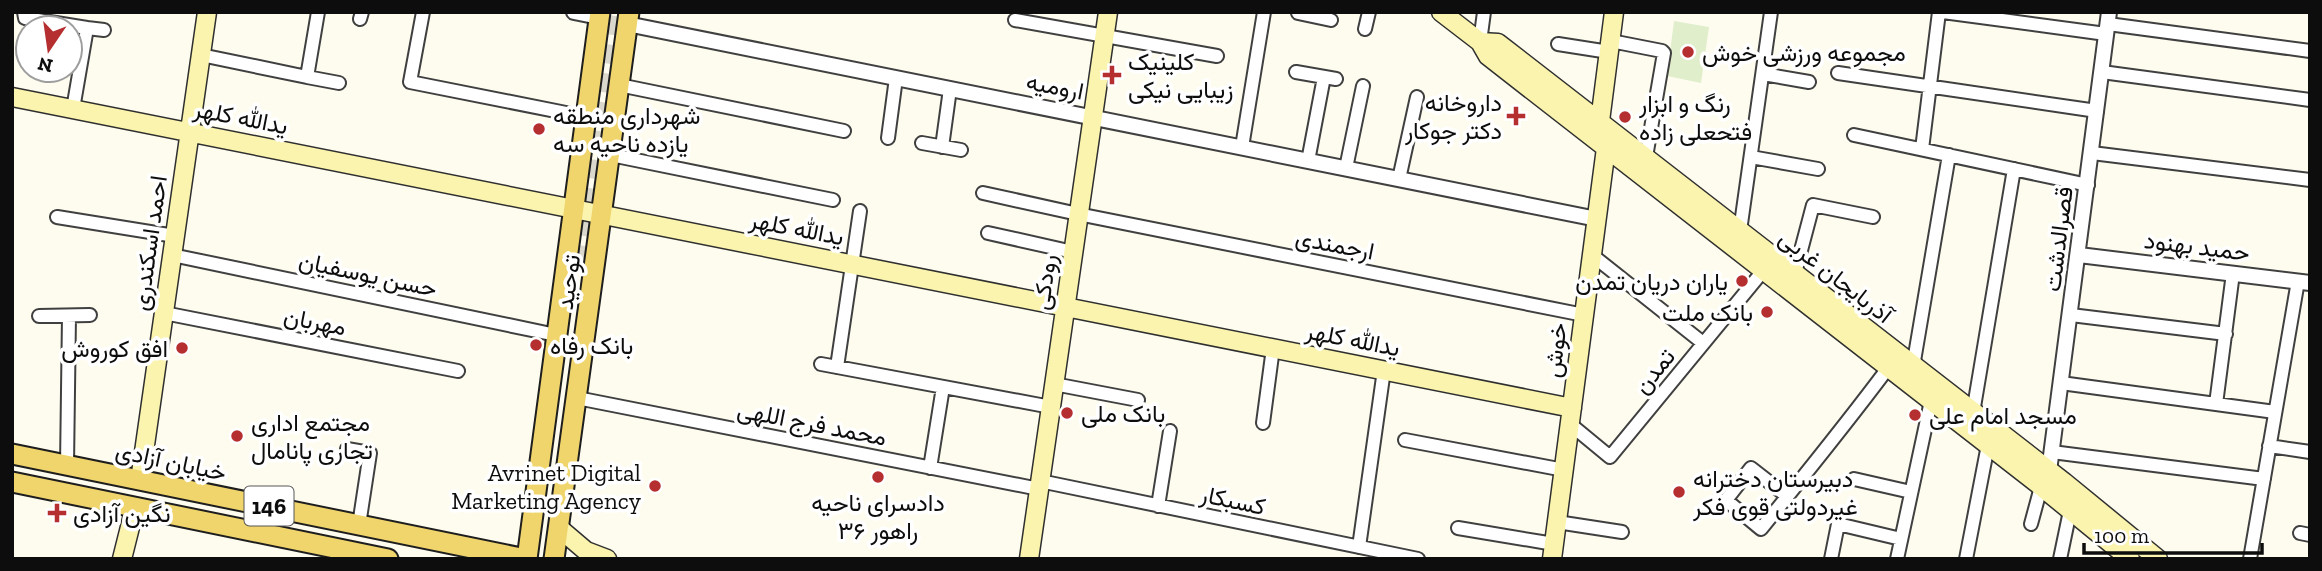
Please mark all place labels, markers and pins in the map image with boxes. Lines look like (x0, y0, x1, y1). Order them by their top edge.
place label: مجموعه ورزشی خوش (1702, 38, 1906, 68)
marker: مجموعه ورزشی خوش (1680, 44, 1696, 60)
place label: کلینیک زیبایی نیکی (1128, 47, 1233, 105)
marker: کلینیک زیبایی نیکی (1102, 65, 1122, 85)
place label: داروخانه دکتر جوکار (1404, 88, 1502, 146)
place label: رنگ و ابزار فتحعلی زاده (1638, 89, 1752, 147)
place label: شهرداری منطقه یازده ناحیه سه (553, 101, 700, 159)
marker: داروخانه دکتر جوکار (1508, 108, 1524, 124)
marker: رنگ و ابزار فتحعلی زاده (1617, 109, 1633, 125)
marker: شهرداری منطقه یازده ناحیه سه (531, 121, 547, 137)
place label: یاران دریان تمدن (1575, 267, 1728, 297)
marker: یاران دریان تمدن (1734, 273, 1750, 289)
place label: بانک ملت (1662, 298, 1753, 327)
marker: بانک ملت (1759, 304, 1775, 320)
place label: بانک رفاه (550, 331, 633, 361)
place label: افق کوروش (61, 334, 168, 364)
marker: بانک رفاه (528, 337, 544, 353)
marker: افق کوروش (174, 340, 190, 356)
place label: بانک ملی (1081, 399, 1165, 428)
place label: مسجد امام علی (1929, 401, 2077, 432)
marker: بانک ملی (1059, 405, 1075, 421)
marker: مسجد امام علی (1907, 407, 1923, 423)
place label: مجتمع اداری تجاری پانامال (251, 408, 373, 467)
marker: مجتمع اداری تجاری پانامال (229, 428, 245, 444)
place label: Avrinet Digital Marketing Agency (451, 458, 642, 515)
place label: دبيرستان دخترانه غيردولتی قوی فکر (1692, 464, 1858, 522)
marker: دادسرای ناحیه ۳۶ راهور (870, 469, 886, 485)
marker: Avrinet Digital Marketing Agency (647, 478, 663, 494)
marker: دبيرستان دخترانه غيردولتی قوی فکر (1671, 484, 1687, 500)
place label: دادسرای ناحیه ۳۶ راهور (811, 488, 945, 546)
place label: نگین آزادی (73, 499, 171, 529)
marker: نگین آزادی (47, 503, 67, 523)

